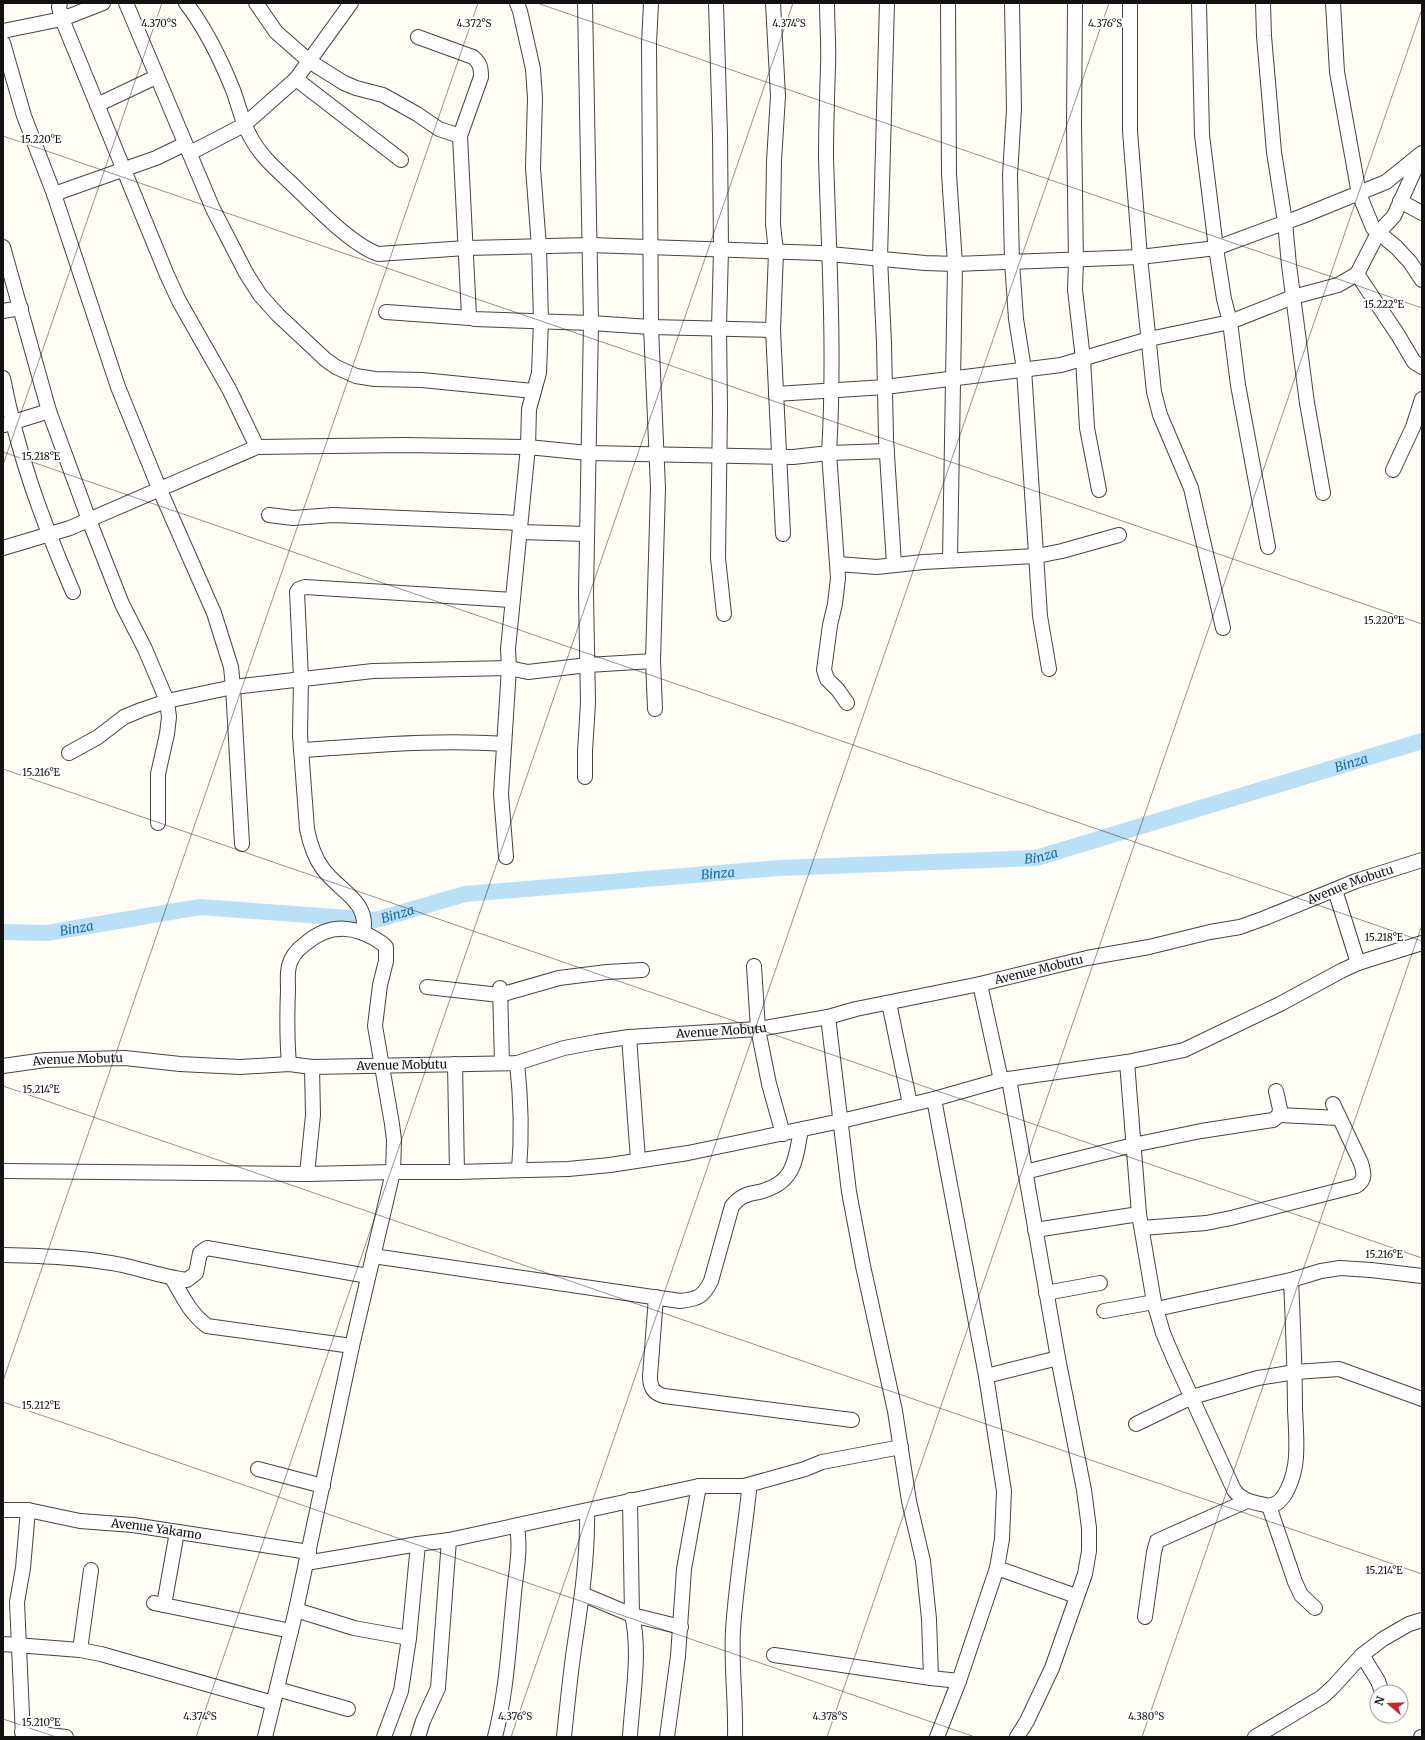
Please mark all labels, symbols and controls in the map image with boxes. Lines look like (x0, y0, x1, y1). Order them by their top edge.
text: 4.370°S (141, 17, 177, 30)
text: 4.372°S (456, 17, 492, 30)
text: 4.374°S (772, 17, 806, 30)
text: 4.376°S (1088, 17, 1122, 30)
text: 15.220°E (21, 133, 62, 146)
text: 15.222°E (1364, 298, 1405, 311)
text: 15.218°E (22, 450, 61, 463)
text: 15.220°E (1364, 614, 1405, 627)
water label: Binza (1333, 750, 1370, 776)
text: 15.216°E (22, 766, 60, 779)
water label: Binza (1024, 844, 1060, 867)
street label: Avenue Mobutu (1304, 861, 1396, 907)
water label: Binza (700, 864, 735, 884)
water label: Binza (379, 901, 416, 927)
water label: Binza (58, 917, 95, 940)
text: 15.218°E (1365, 931, 1404, 944)
street label: Avenue Mobutu (992, 951, 1085, 987)
street label: Avenue Mobutu (675, 1020, 768, 1041)
street label: Avenue Mobutu (30, 1050, 124, 1069)
street label: Avenue Mobutu (355, 1056, 448, 1073)
text: 15.214°E (22, 1083, 60, 1096)
text: 15.216°E (1365, 1248, 1403, 1261)
text: 15.212°E (22, 1399, 61, 1412)
street label: Avenue Yakamo (110, 1515, 203, 1542)
text: 15.214°E (1365, 1564, 1403, 1577)
north arrow (1369, 1684, 1409, 1724)
text: N (1372, 1694, 1388, 1707)
text: 4.374°S (183, 1710, 217, 1723)
text: 4.376°S (498, 1710, 532, 1723)
text: 4.378°S (812, 1710, 848, 1723)
text: 4.380°S (1128, 1710, 1164, 1723)
text: 15.210°E (22, 1716, 61, 1729)

